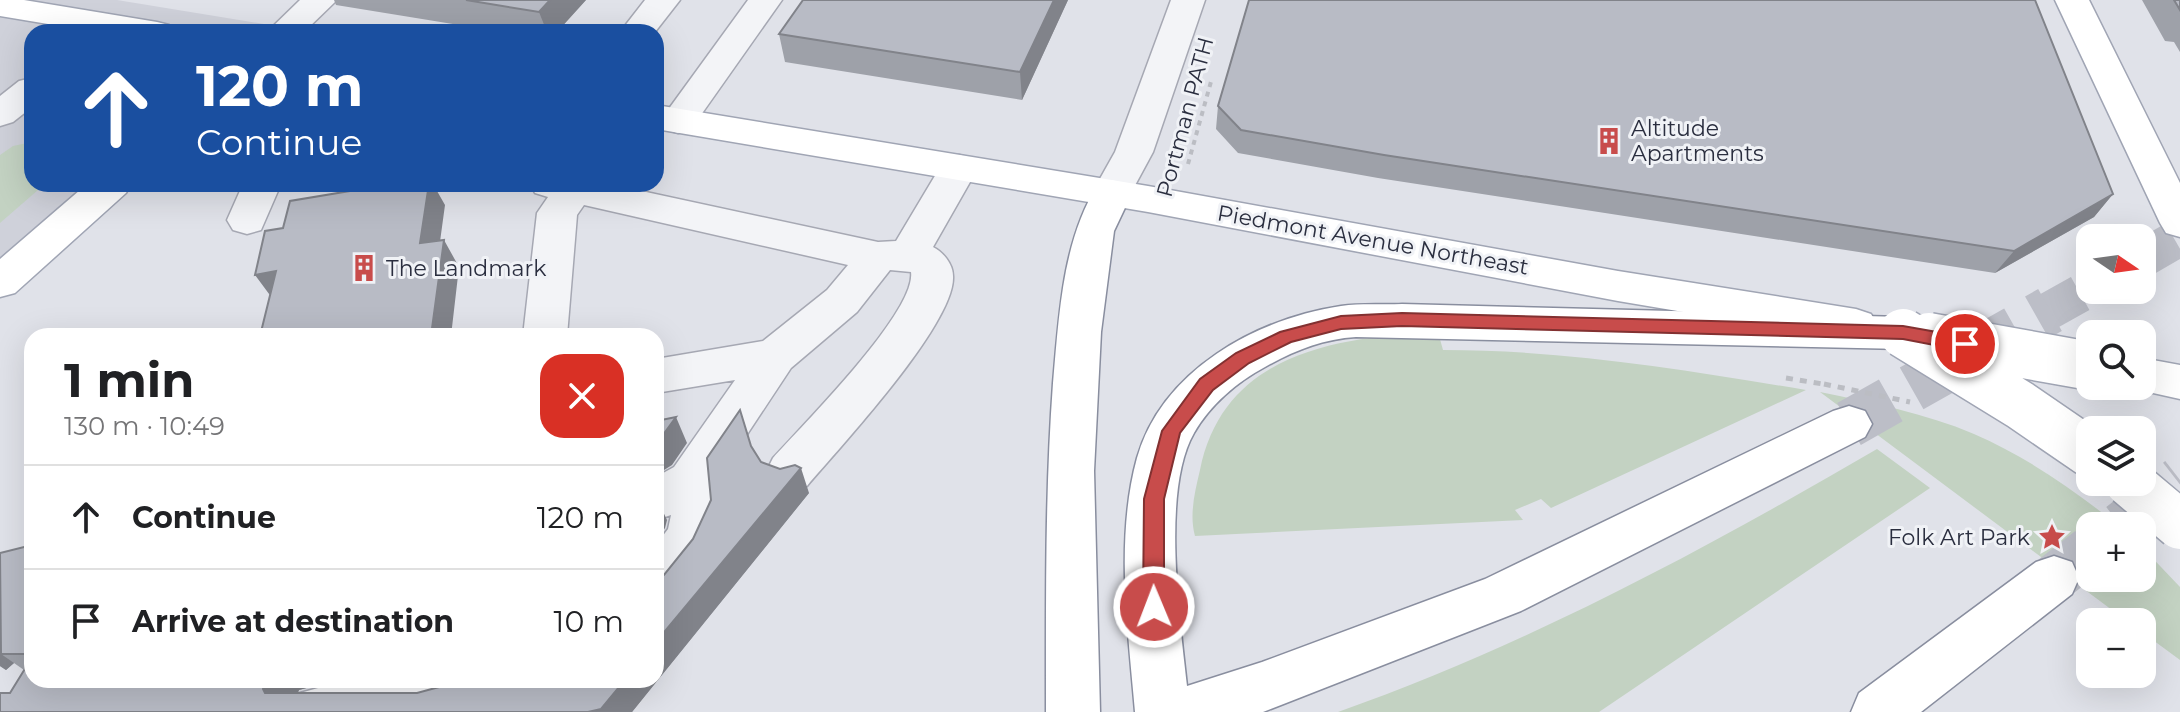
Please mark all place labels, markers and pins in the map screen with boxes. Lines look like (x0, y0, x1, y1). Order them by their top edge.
place label: Altitude Apartments (1631, 115, 1764, 167)
building icon: Altitude Apartments (1594, 126, 1624, 156)
building icon: The Landmark (349, 253, 379, 283)
place label: The Landmark (386, 255, 547, 282)
pin (1931, 310, 1999, 378)
place icon: Folk Art Park (2037, 522, 2067, 552)
place label: Folk Art Park (1888, 524, 2031, 551)

